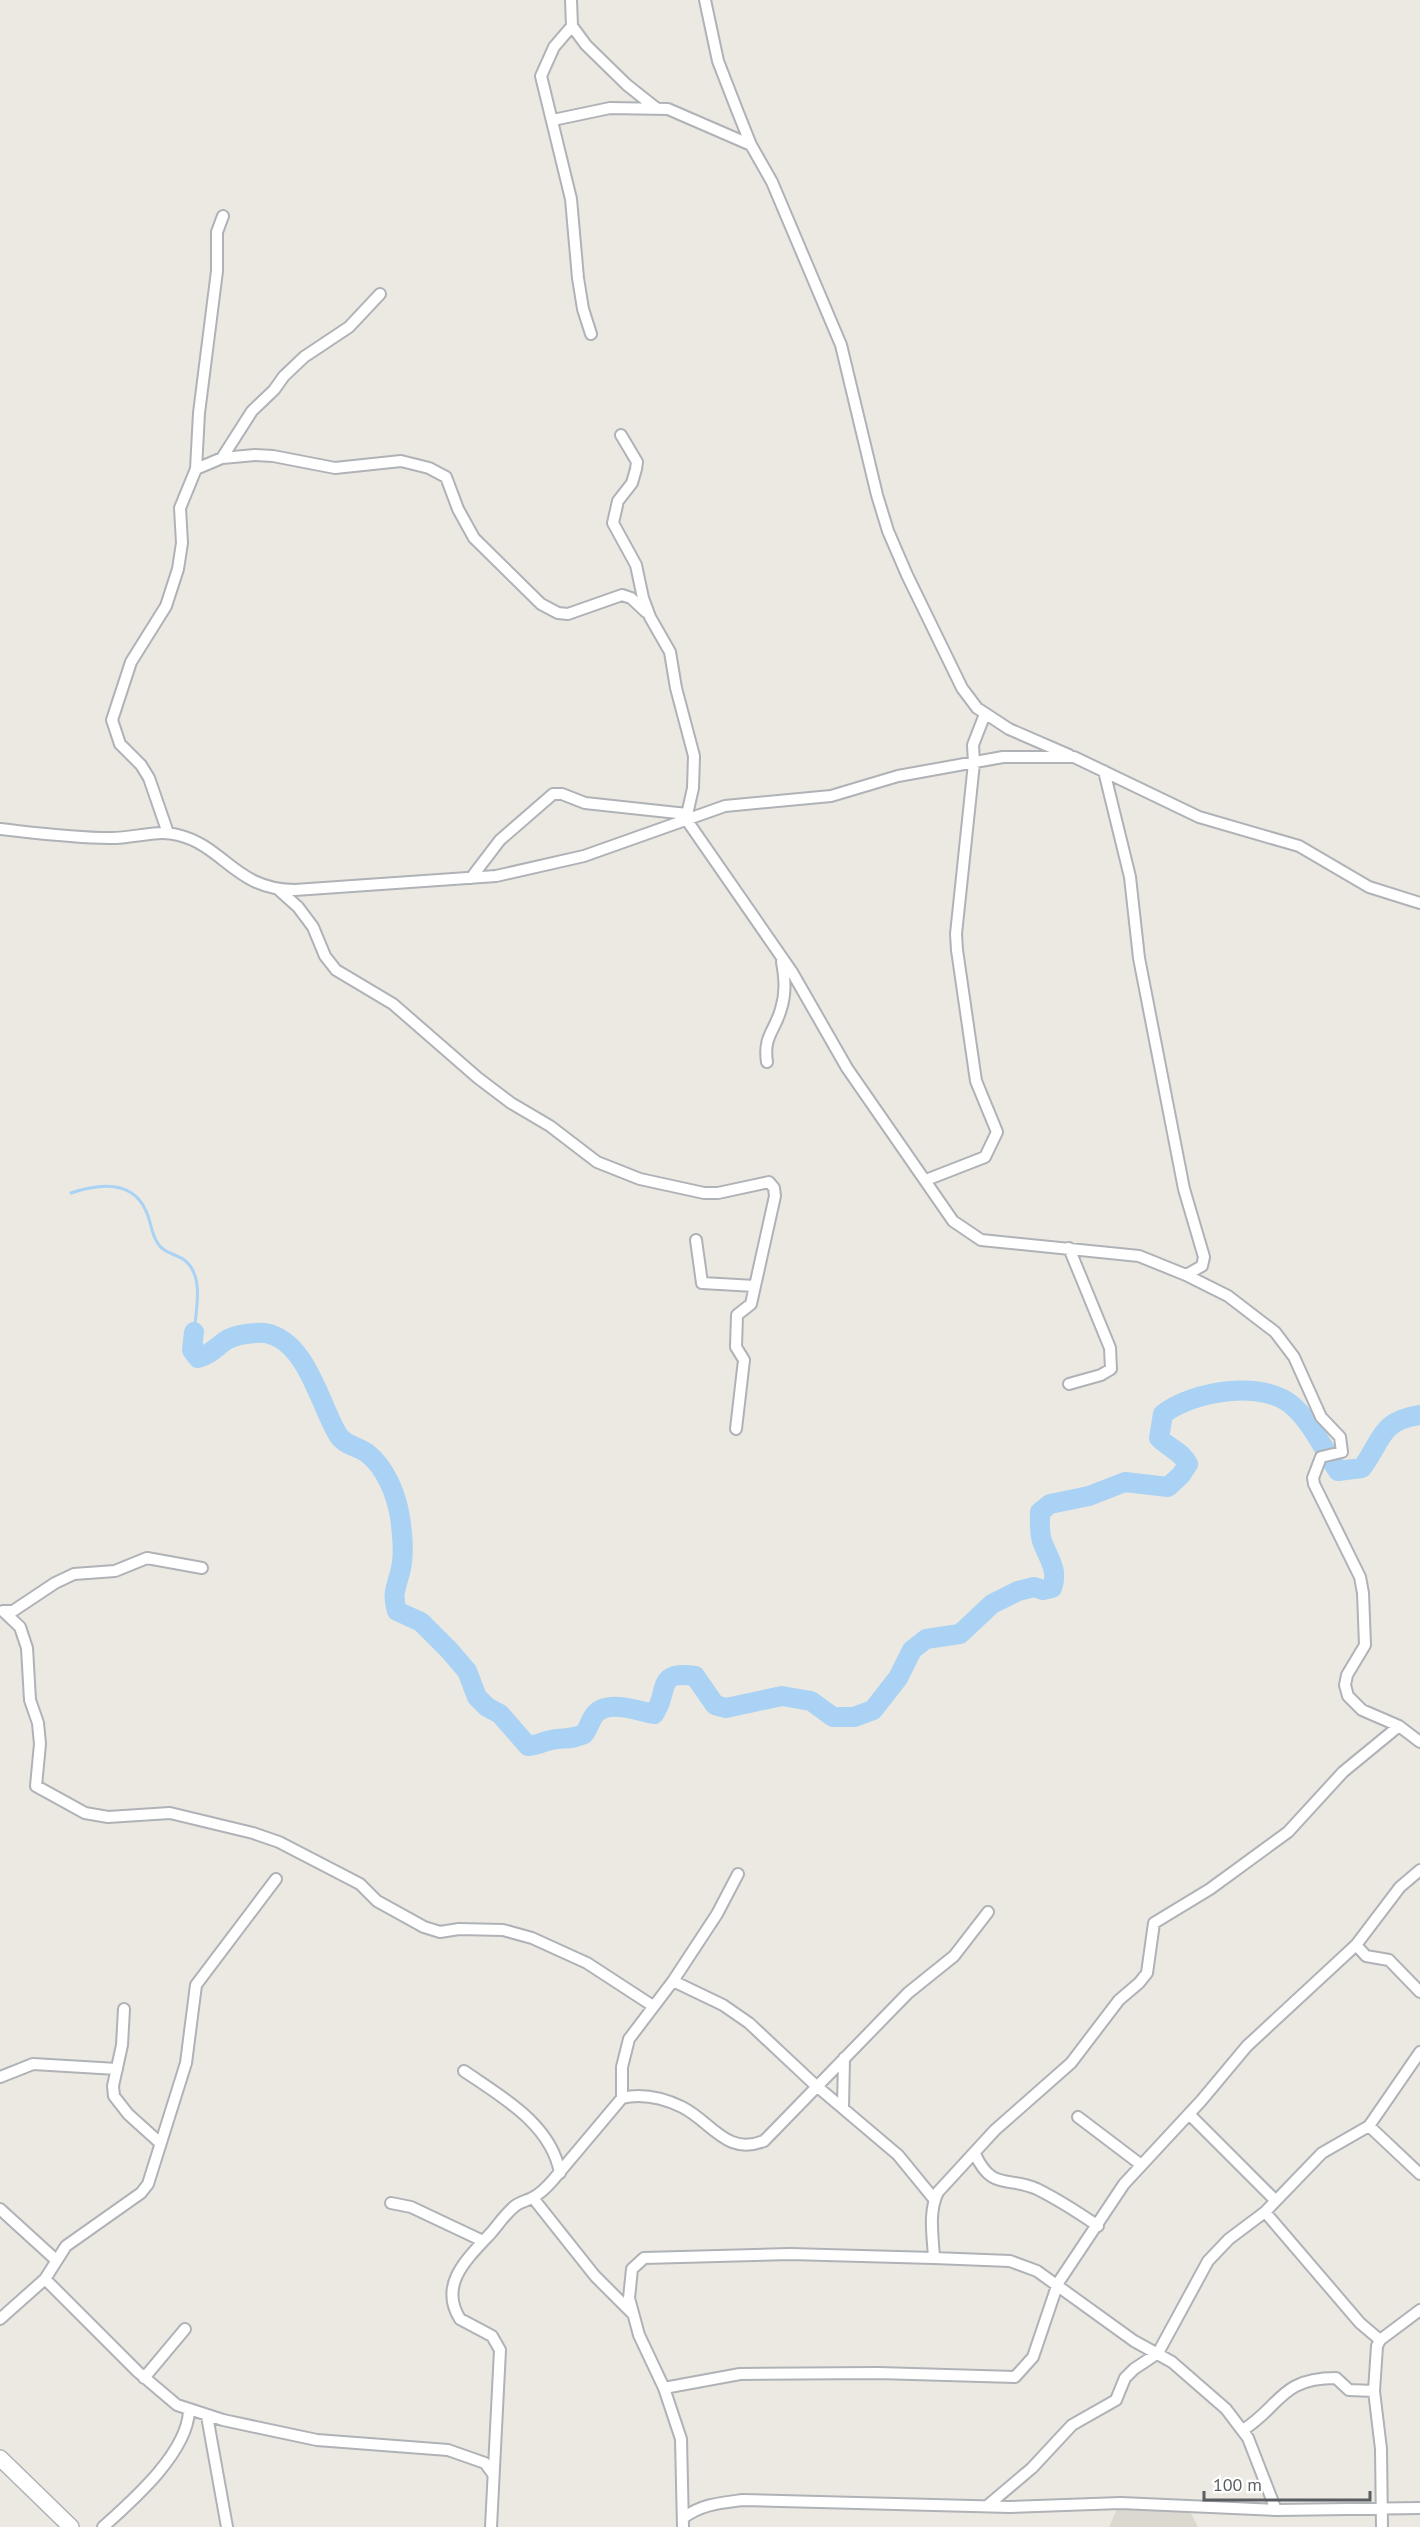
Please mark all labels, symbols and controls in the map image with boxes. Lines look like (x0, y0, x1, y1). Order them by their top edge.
scale bar (1204, 2464, 1370, 2502)
text: 100 m (1213, 2473, 1262, 2496)

